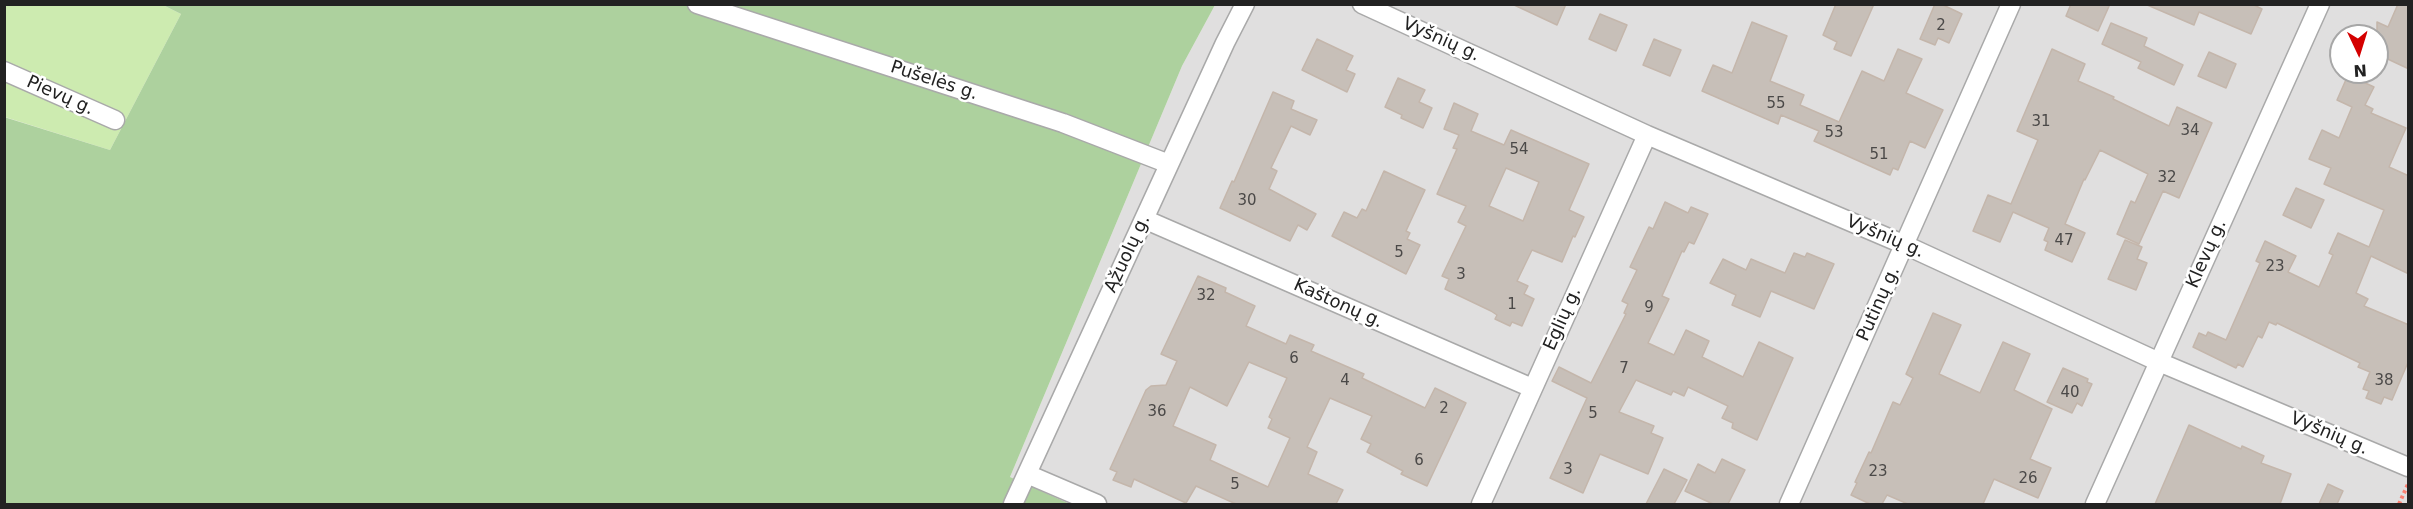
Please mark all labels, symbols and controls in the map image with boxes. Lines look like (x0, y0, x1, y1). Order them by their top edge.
street label: Vyšnių g. (1399, 13, 1483, 67)
house number: 2 (1936, 17, 1946, 35)
north arrow (2329, 24, 2389, 84)
street label: Pušelės g. (888, 57, 980, 105)
text: N (2353, 61, 2368, 80)
street label: Pievų g. (23, 72, 97, 120)
house number: 55 (1766, 95, 1786, 113)
house number: 31 (2031, 113, 2051, 131)
house number: 34 (2180, 122, 2200, 140)
house number: 53 (1824, 124, 1844, 142)
house number: 54 (1509, 141, 1529, 159)
house number: 51 (1869, 146, 1889, 164)
house number: 32 (2157, 169, 2177, 187)
house number: 30 (1237, 192, 1257, 210)
street label: Vyšnių g. (1843, 211, 1927, 263)
street label: Ąžuolų g. (1101, 212, 1155, 296)
street label: Klevų g. (2182, 216, 2232, 292)
house number: 47 (2054, 232, 2074, 250)
house number: 5 (1394, 244, 1404, 262)
house number: 23 (2265, 258, 2285, 276)
street label: Putinų g. (1853, 263, 1905, 345)
house number: 3 (1456, 266, 1466, 284)
street label: Kaštonų g. (1290, 275, 1386, 333)
street label: Eglių g. (1539, 284, 1587, 354)
house number: 32 (1196, 287, 1216, 305)
house number: 1 (1507, 296, 1517, 314)
house number: 9 (1644, 299, 1654, 317)
house number: 6 (1289, 350, 1299, 368)
house number: 7 (1619, 360, 1629, 378)
house number: 4 (1340, 372, 1350, 390)
house number: 38 (2374, 372, 2394, 390)
house number: 40 (2060, 384, 2080, 402)
house number: 2 (1439, 400, 1449, 418)
house number: 36 (1147, 403, 1167, 421)
house number: 5 (1588, 405, 1598, 423)
street label: Vyšnių g. (2287, 408, 2371, 460)
house number: 6 (1414, 452, 1424, 470)
house number: 3 (1563, 461, 1573, 479)
house number: 23 (1868, 463, 1888, 481)
house number: 26 (2018, 470, 2038, 488)
house number: 5 (1230, 476, 1240, 494)

